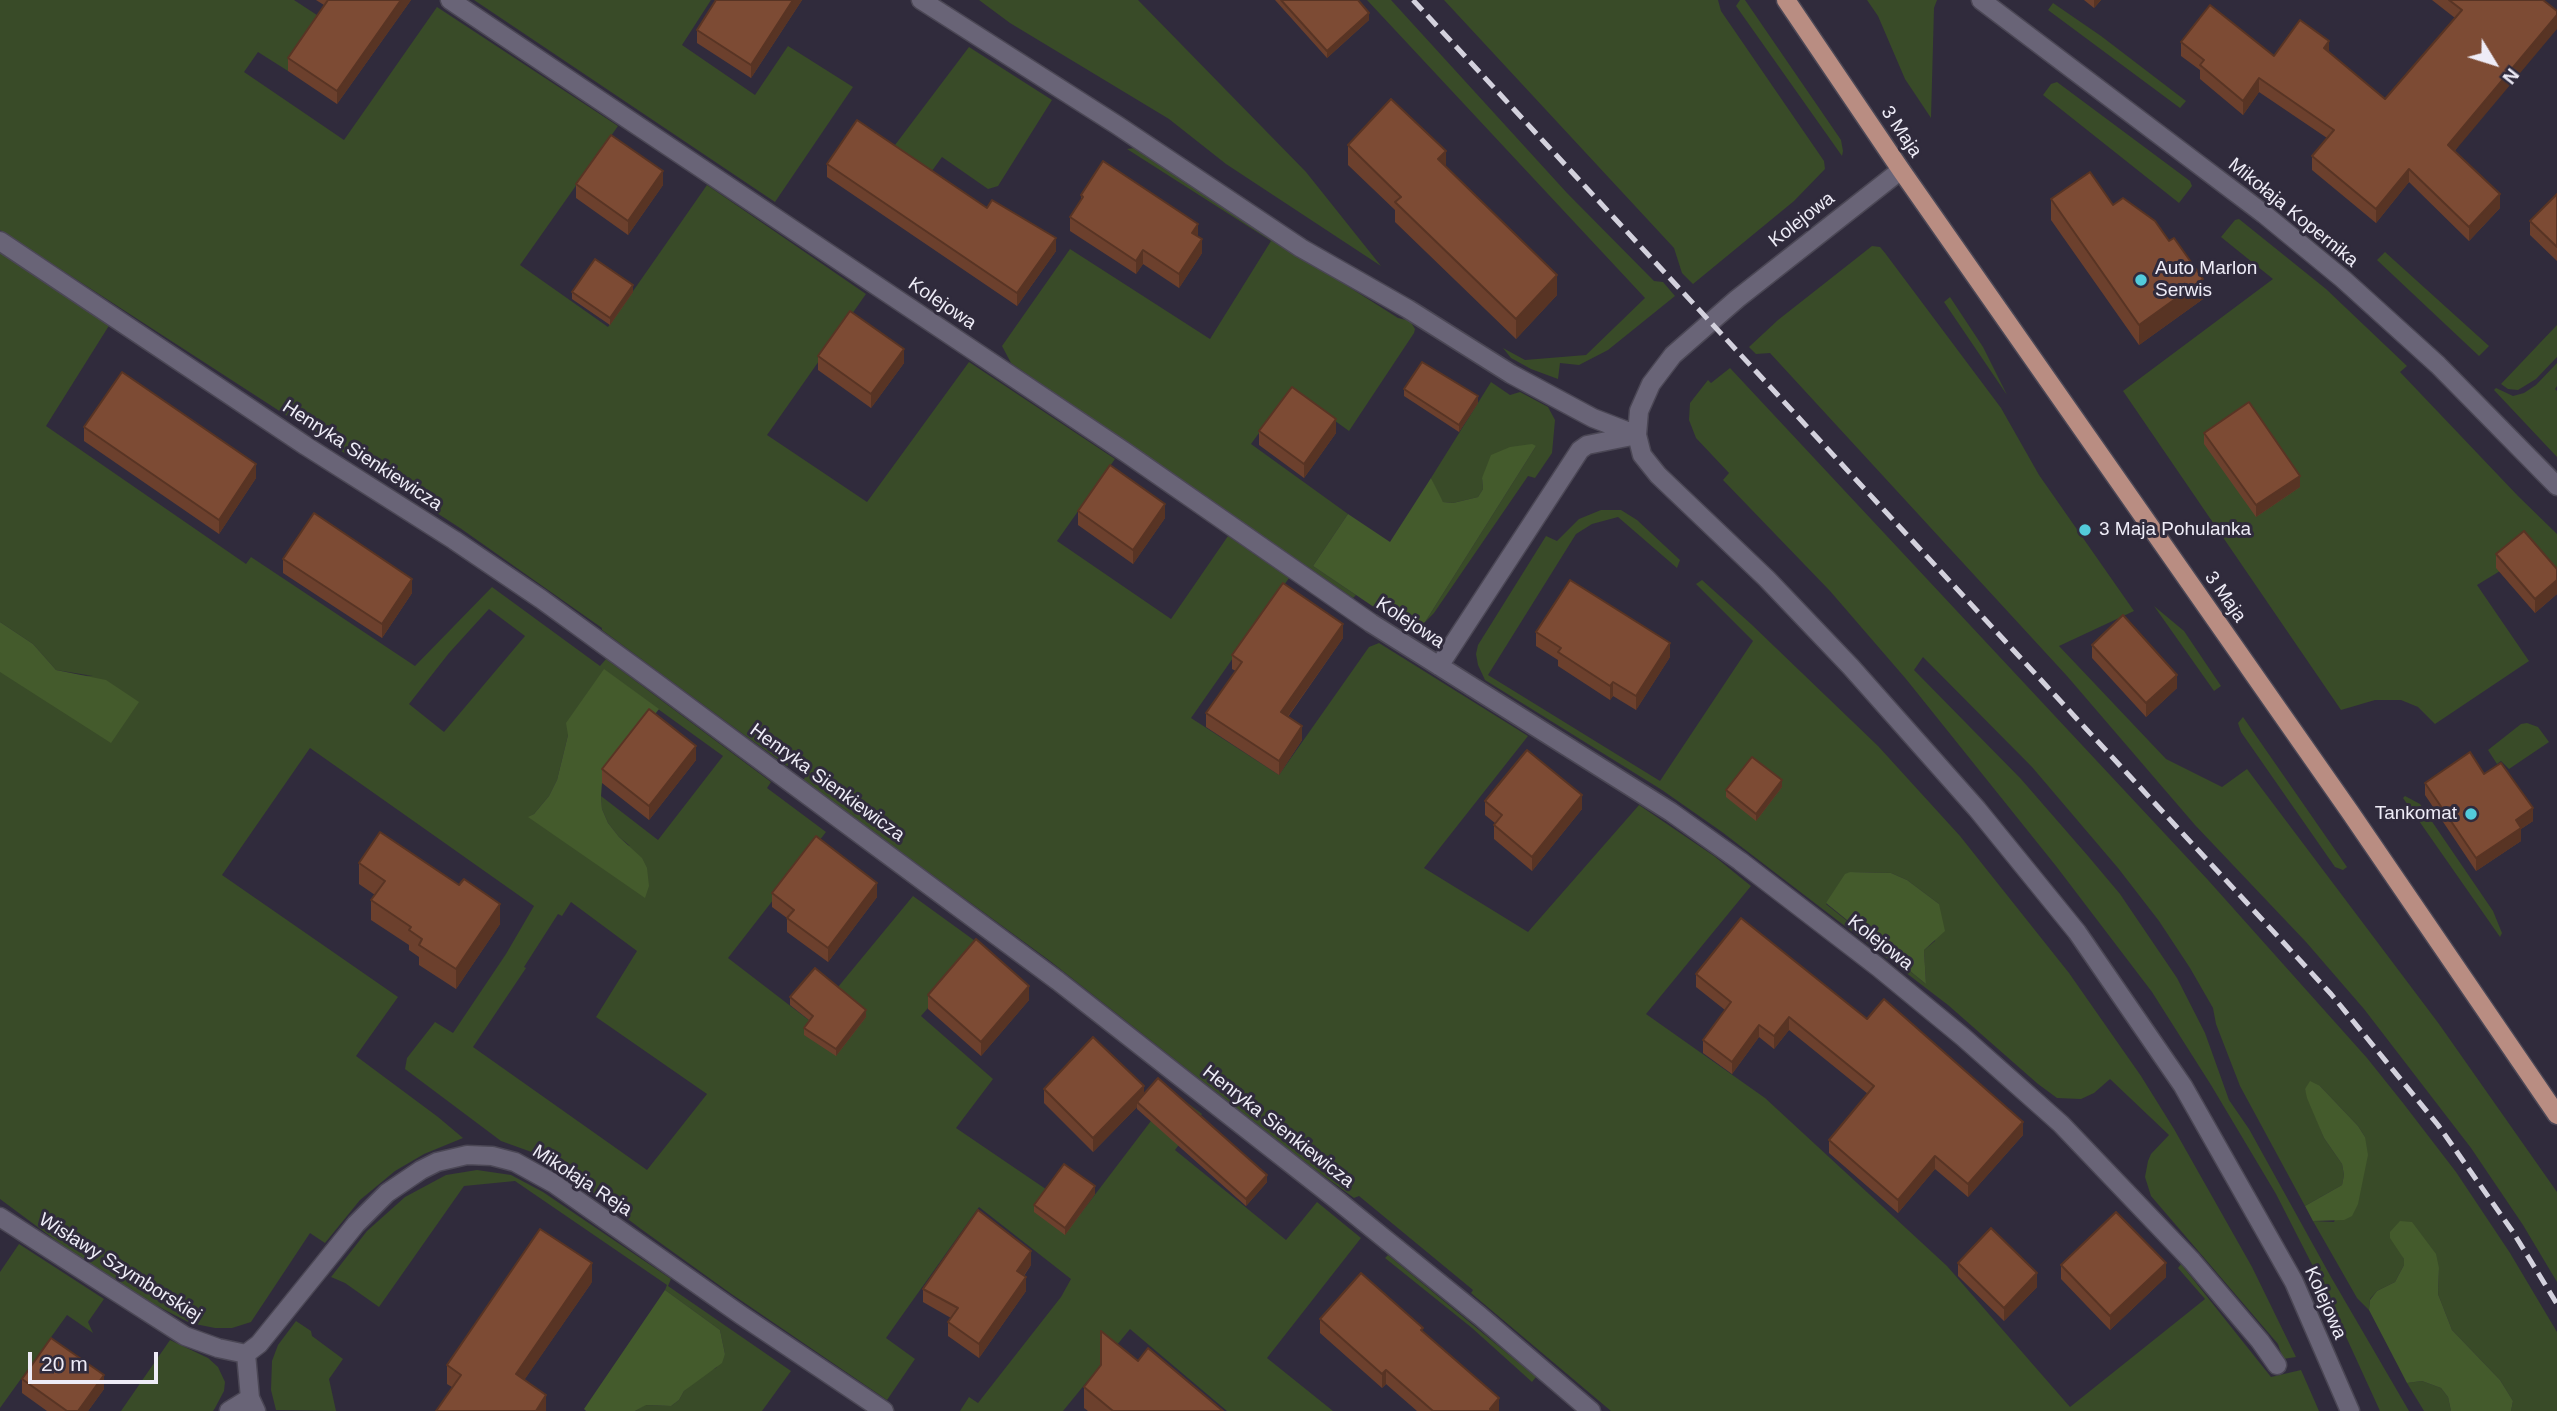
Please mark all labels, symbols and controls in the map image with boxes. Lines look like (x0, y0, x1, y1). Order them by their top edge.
north arrow (2459, 28, 2529, 98)
text: N (2498, 64, 2523, 88)
street label: 3 Maja (1876, 102, 1926, 162)
street label: Mikołaja Kopernika (2223, 154, 2363, 272)
street label: Kolejowa (1765, 187, 1839, 253)
place label: Auto Marlon Serwis (2155, 258, 2257, 302)
marker: Auto Marlon Serwis (2133, 272, 2149, 288)
street label: Kolejowa (904, 273, 980, 335)
street label: Henryka Sienkiewicza (278, 396, 446, 516)
place label: 3 Maja Pohulanka (2099, 519, 2251, 541)
marker: 3 Maja Pohulanka (2077, 522, 2093, 538)
street label: 3 Maja (2199, 567, 2251, 627)
street label: Kolejowa (1371, 592, 1449, 654)
street label: Henryka Sienkiewicza (745, 719, 909, 847)
place label: Tankomat (2375, 803, 2457, 825)
marker: Tankomat (2463, 806, 2479, 822)
street label: Kolejowa (1843, 910, 1917, 976)
street label: Henryka Sienkiewicza (1198, 1061, 1358, 1193)
street label: Mikołaja Reja (528, 1140, 636, 1222)
street label: Wisławy Szymborskiej (34, 1209, 206, 1327)
street label: Kolejowa (2299, 1263, 2351, 1343)
scale bar (32, 1338, 161, 1382)
text: 20 m (41, 1352, 88, 1375)

